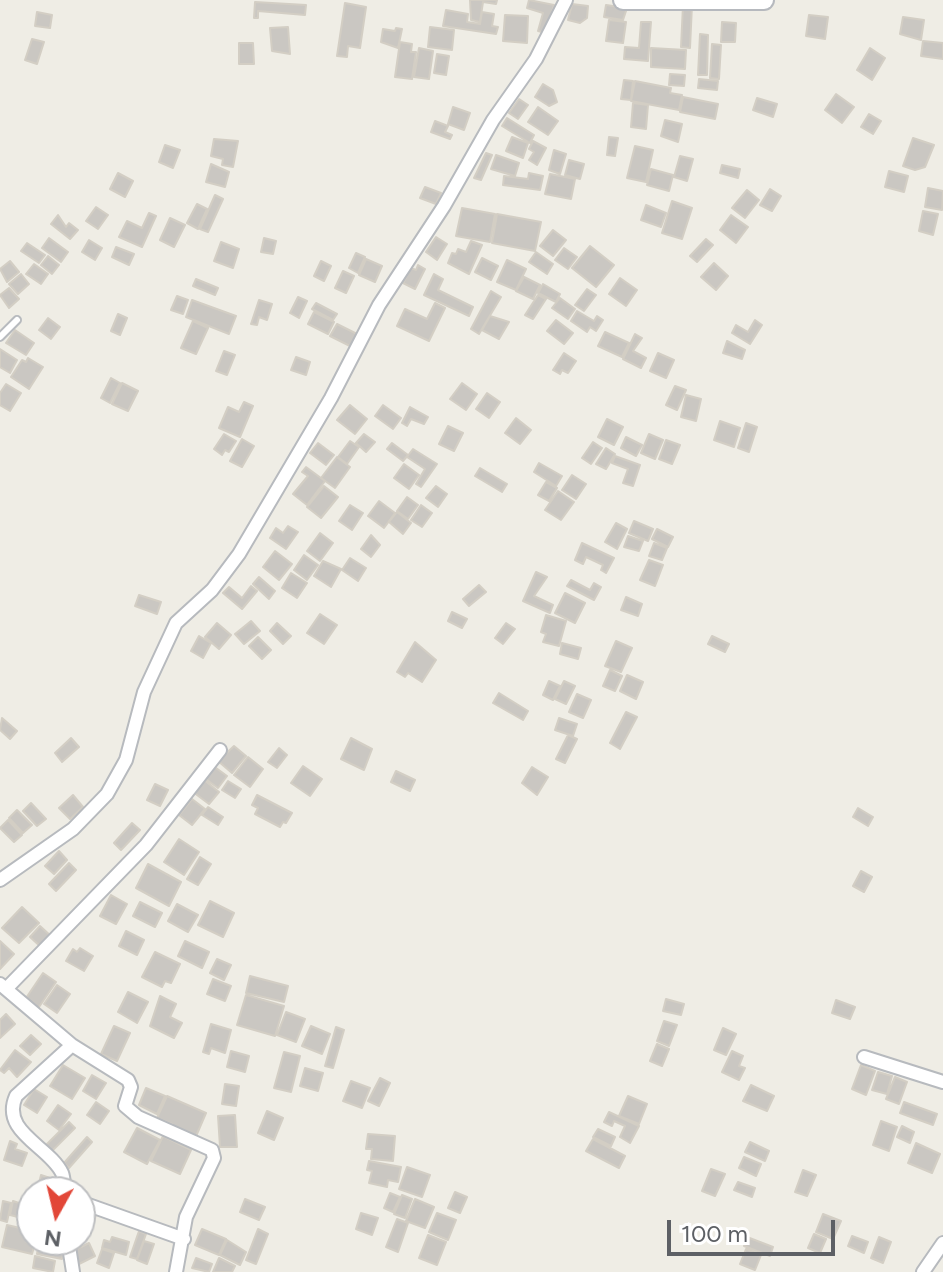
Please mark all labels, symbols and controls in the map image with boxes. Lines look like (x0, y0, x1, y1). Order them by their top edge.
north arrow (16, 1176, 96, 1256)
scale bar (671, 1204, 839, 1254)
text: 100 m (681, 1219, 748, 1248)
text: N (43, 1224, 63, 1253)

